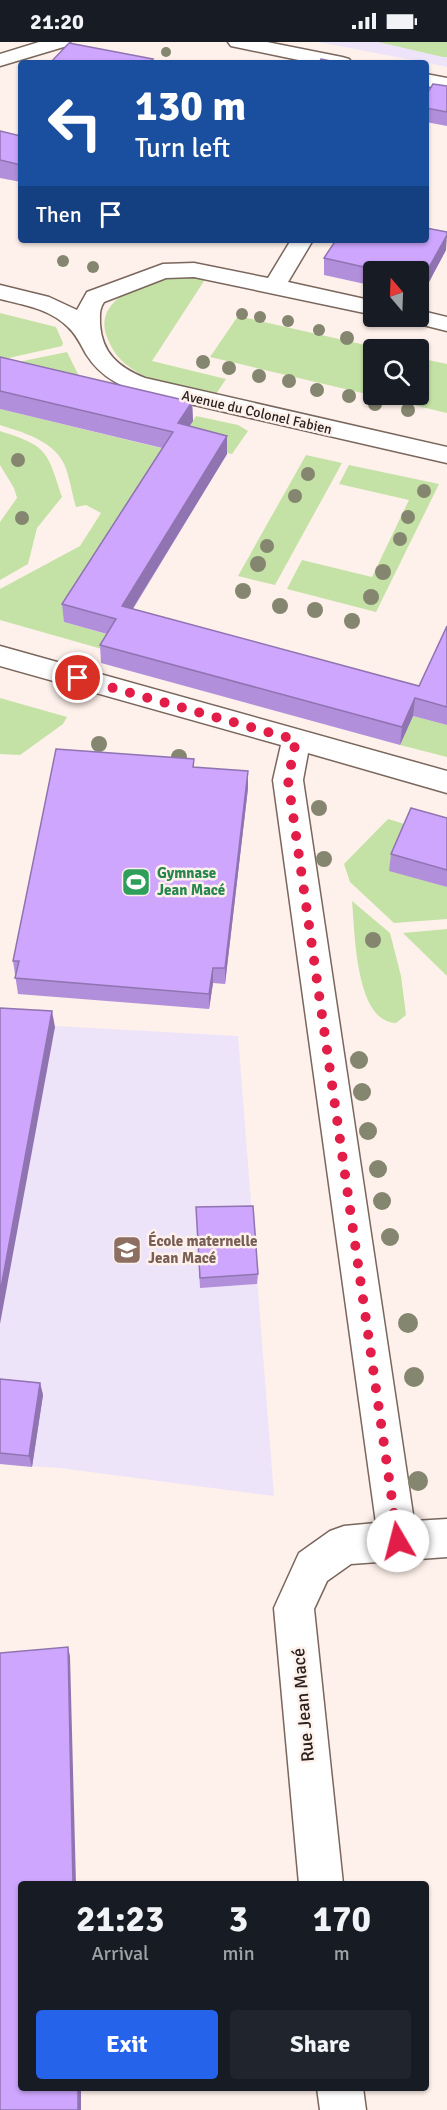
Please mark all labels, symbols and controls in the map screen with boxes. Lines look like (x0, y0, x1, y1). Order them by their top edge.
text: 21:20 (30, 8, 84, 35)
text: 130 m (135, 81, 246, 132)
icon: left (36, 84, 114, 162)
text: Turn left (135, 132, 230, 165)
icon: arrive (94, 198, 127, 231)
text: Then (36, 201, 82, 228)
north arrow (363, 261, 429, 327)
map controls (363, 261, 429, 405)
button: search (363, 339, 429, 405)
street label: Avenue du Colonel Fabien (180, 387, 334, 438)
pin (52, 652, 103, 703)
icon: arrive (61, 661, 94, 694)
place label: Gymnase Jean Macé (157, 864, 225, 899)
sports icon: Gymnase Jean Macé (120, 866, 152, 898)
place label: École maternelle Jean Macé (148, 1231, 257, 1267)
school or university icon: École maternelle Jean Macé (111, 1234, 143, 1266)
position arrow (366, 1509, 430, 1573)
street label: Rue Jean Macé (287, 1647, 319, 1763)
text: 21:23 (76, 1897, 164, 1942)
text: 3 (229, 1897, 248, 1942)
text: 170 (313, 1897, 371, 1942)
text: Arrival (91, 1941, 149, 1966)
text: min (222, 1941, 255, 1966)
text: m (334, 1941, 350, 1966)
button: Exit (36, 2010, 218, 2079)
button: Share (230, 2010, 411, 2079)

